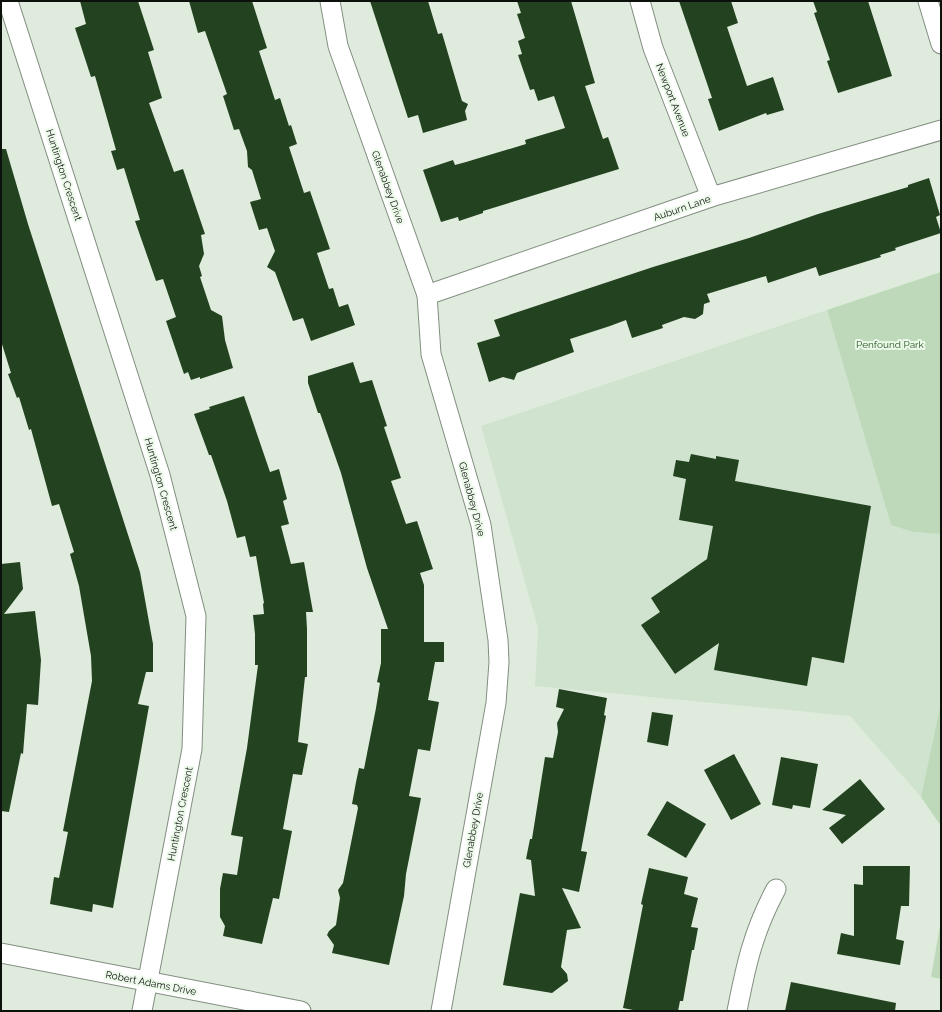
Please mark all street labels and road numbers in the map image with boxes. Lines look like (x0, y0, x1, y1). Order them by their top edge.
street label: Newport Avenue (654, 62, 692, 138)
street label: Huntington Crescent (44, 128, 84, 223)
street label: Glenabbey Drive (370, 149, 406, 225)
street label: Auburn Lane (652, 193, 712, 223)
street label: Huntington Crescent (143, 437, 180, 532)
street label: Glenabbey Drive (457, 461, 487, 538)
street label: Huntington Crescent (165, 765, 195, 862)
street label: Glenabbey Drive (461, 791, 485, 869)
street label: Robert Adams Drive (105, 969, 197, 997)

